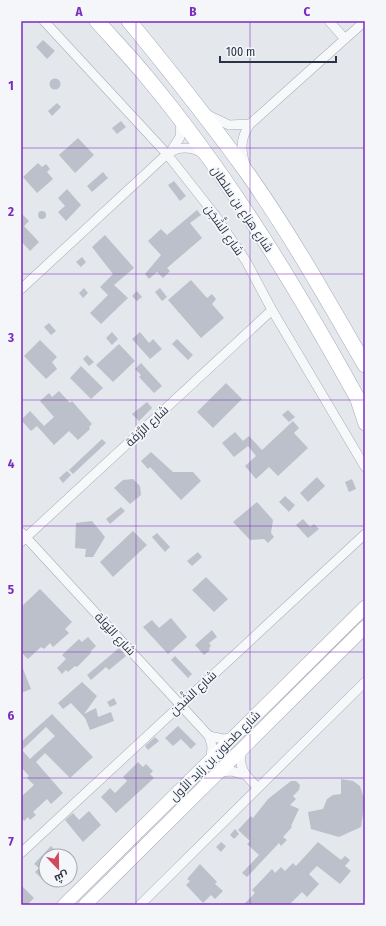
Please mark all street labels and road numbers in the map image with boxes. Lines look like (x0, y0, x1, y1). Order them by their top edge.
street label: شارع هزاع بن سلطان (207, 163, 276, 255)
street label: شارع الشَّجَن (201, 200, 249, 259)
street label: شارع الرَّزفَة (123, 403, 172, 450)
street label: شارع اليُولَة (91, 610, 138, 659)
street label: شارع الشَّجَن (165, 666, 220, 719)
street label: شارع طحنون بن زايد الأول (167, 708, 264, 805)

